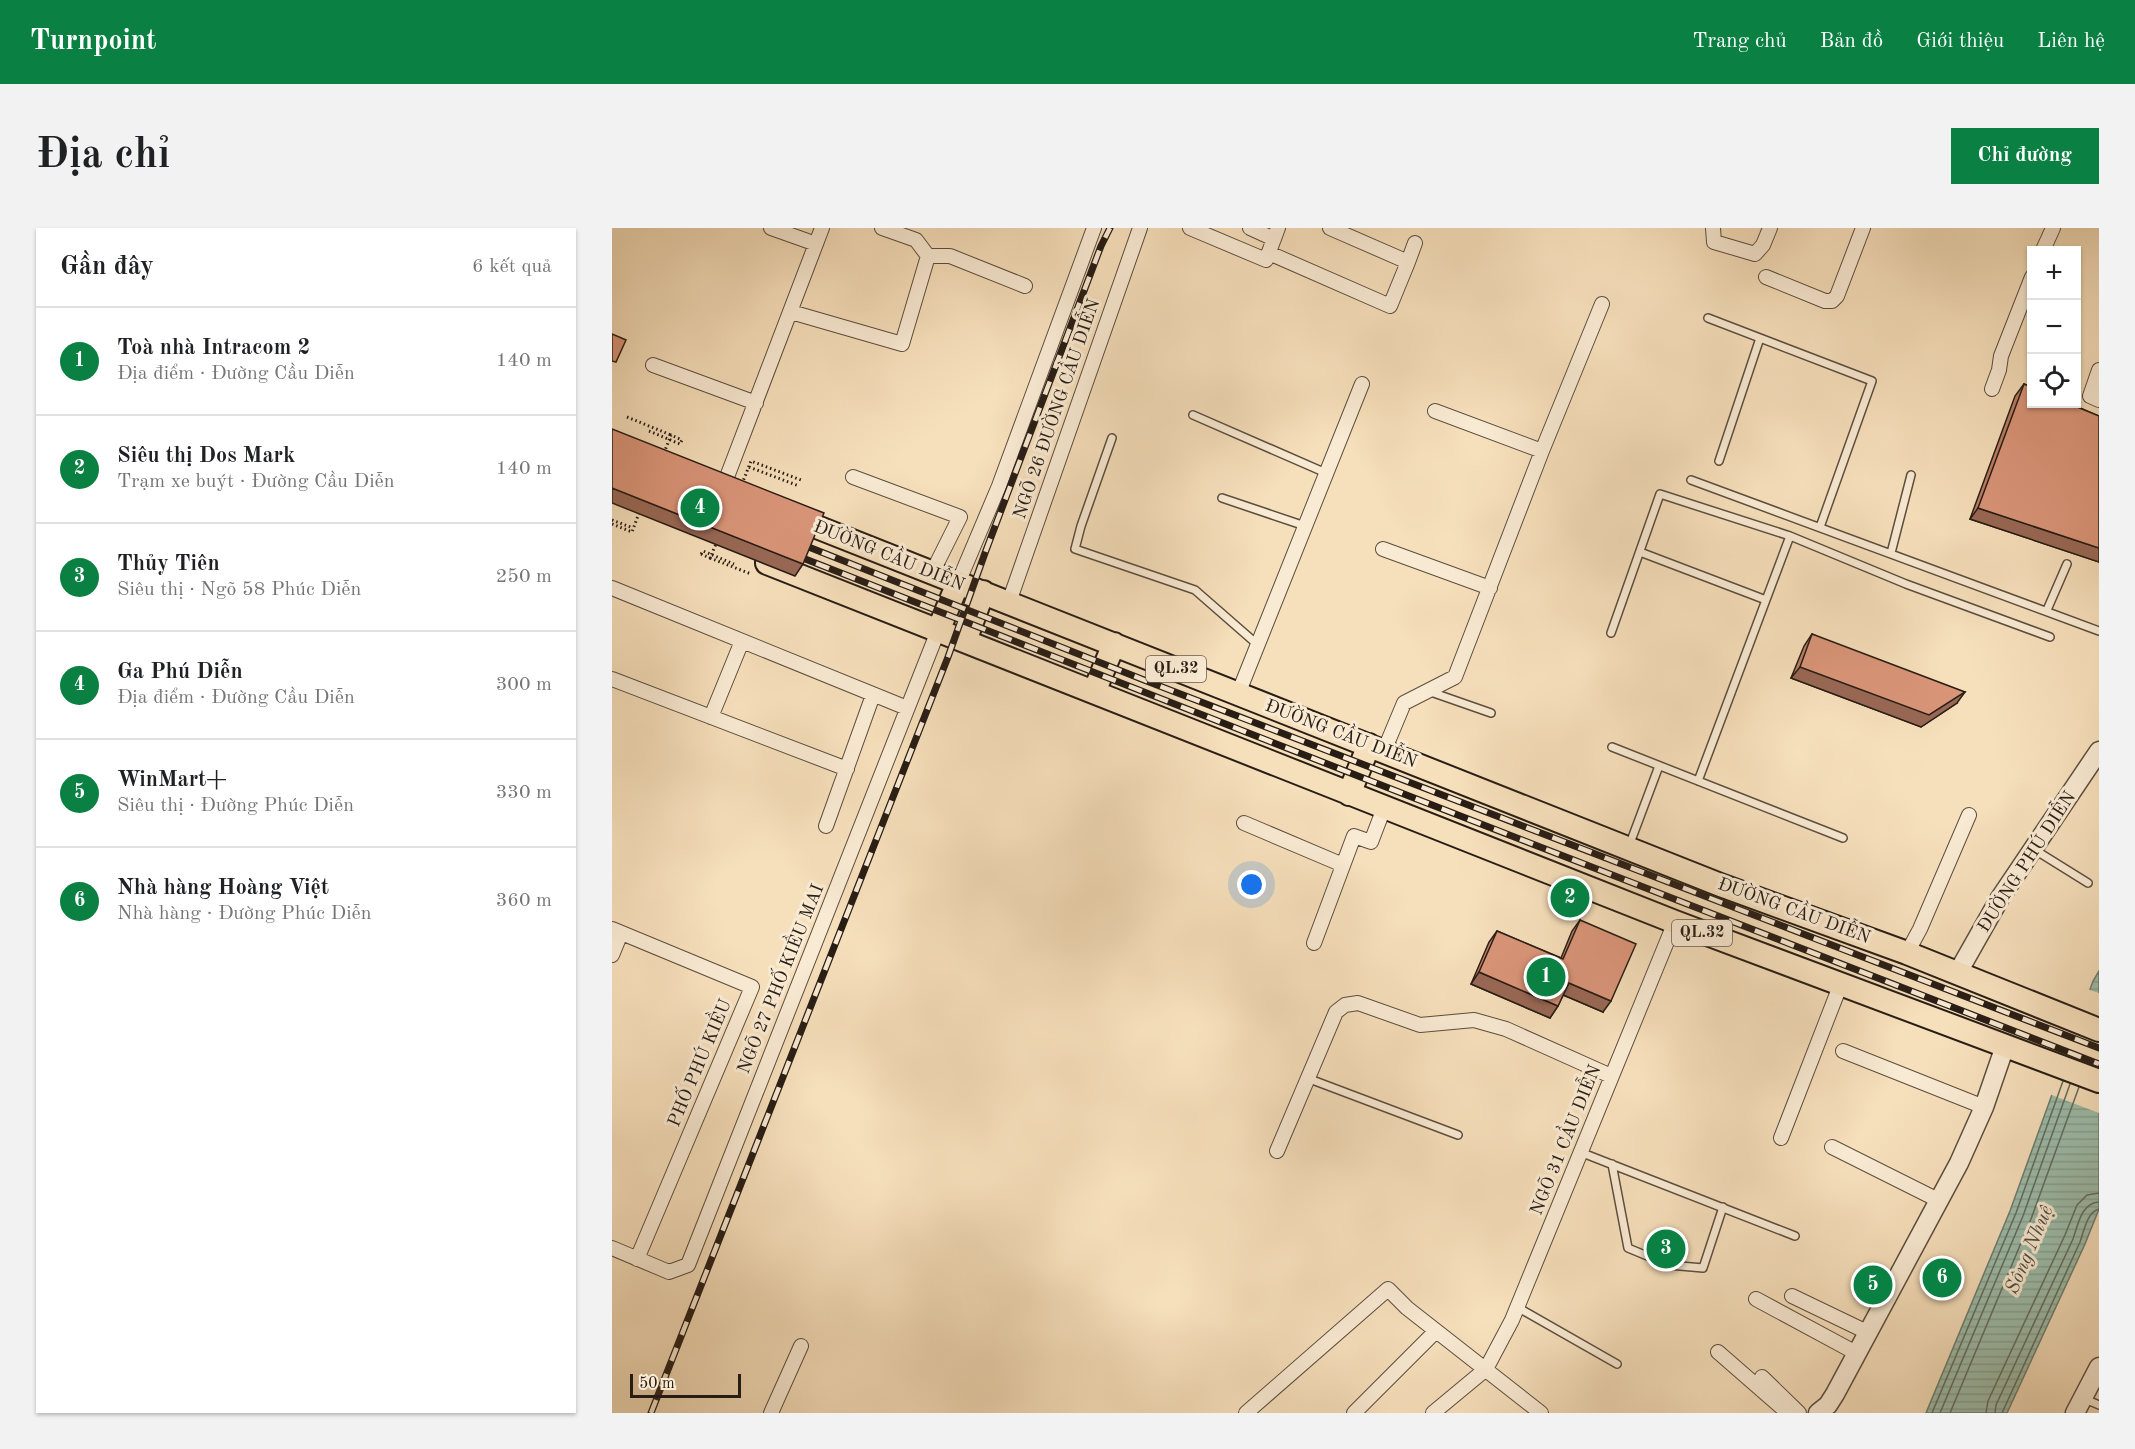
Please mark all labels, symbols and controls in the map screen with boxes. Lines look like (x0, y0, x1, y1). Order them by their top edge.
text: Turnpoint (30, 28, 157, 56)
text: Trang chủ (1692, 31, 1787, 52)
text: Bản đồ (1820, 31, 1883, 52)
text: Giới thiệu (1916, 31, 2004, 52)
text: Liên hệ (2037, 31, 2105, 52)
button: Chỉ đường (1951, 128, 2099, 184)
text: Địa chỉ (36, 135, 170, 177)
map controls (2027, 246, 2081, 408)
button: + (2027, 246, 2081, 300)
text: Gần đây (60, 254, 154, 280)
text: 6 kết quả (472, 257, 552, 277)
street label: NGÕ 26 ĐƯỜNG CẦU DIỄN (1004, 294, 1103, 521)
button: − (2027, 300, 2081, 354)
text: Toà nhà Intracom 2 (117, 337, 310, 359)
text: 1 (74, 351, 85, 371)
text: 140 m (496, 351, 552, 371)
button: locate (2027, 354, 2081, 408)
text: Địa điểm · Đường Cầu Diễn (117, 364, 355, 384)
text: Siêu thị Dos Mark (117, 445, 295, 467)
text: 2 (74, 459, 85, 479)
text: 140 m (496, 459, 552, 479)
text: Trạm xe buýt · Đường Cầu Diễn (117, 472, 395, 492)
pin: 4 (680, 486, 719, 530)
street label: ĐƯỜNG CẦU DIỄN (811, 511, 970, 595)
text: Thủy Tiên (117, 553, 220, 575)
text: 3 (74, 567, 85, 587)
text: 250 m (496, 567, 552, 587)
text: Siêu thị · Ngõ 58 Phúc Diễn (117, 580, 361, 600)
road number: QL.32 (1146, 656, 1206, 682)
text: Ga Phú Diễn (117, 661, 243, 683)
text: 4 (74, 675, 85, 695)
text: 300 m (496, 675, 552, 695)
text: Địa điểm · Đường Cầu Diễn (117, 688, 355, 708)
street label: ĐƯỜNG CẦU DIỄN (1263, 690, 1422, 771)
text: WinMart+ (117, 769, 227, 791)
text: 5 (74, 783, 85, 803)
text: 330 m (496, 783, 552, 803)
street label: ĐƯỜNG PHÚ DIỄN (1969, 784, 2079, 936)
text: Siêu thị · Đường Phúc Diễn (117, 796, 354, 816)
street label: ĐƯỜNG CẦU DIỄN (1715, 868, 1875, 947)
your location (1237, 870, 1266, 899)
pin: 2 (1550, 876, 1590, 920)
text: Nhà hàng Hoàng Việt (117, 877, 329, 899)
street label: NGÕ 27 PHỐ KIỀU MAI (728, 879, 827, 1076)
text: 6 (74, 891, 85, 911)
text: 360 m (496, 891, 552, 911)
text: Nhà hàng · Đường Phúc Diễn (117, 904, 372, 924)
road number: QL.32 (1672, 920, 1732, 946)
pin: 1 (1526, 954, 1566, 999)
street label: PHỐ PHÚ KIỀU (659, 994, 735, 1129)
street label: NGÕ 31 CẦU DIỄN (1521, 1060, 1604, 1218)
water label: Sông Nhuệ (2002, 1202, 2058, 1297)
pin: 3 (1646, 1226, 1686, 1272)
pin: 6 (1922, 1256, 1962, 1300)
pin: 5 (1854, 1262, 1892, 1308)
scale bar (630, 1371, 741, 1398)
text: 50 m (639, 1376, 675, 1392)

